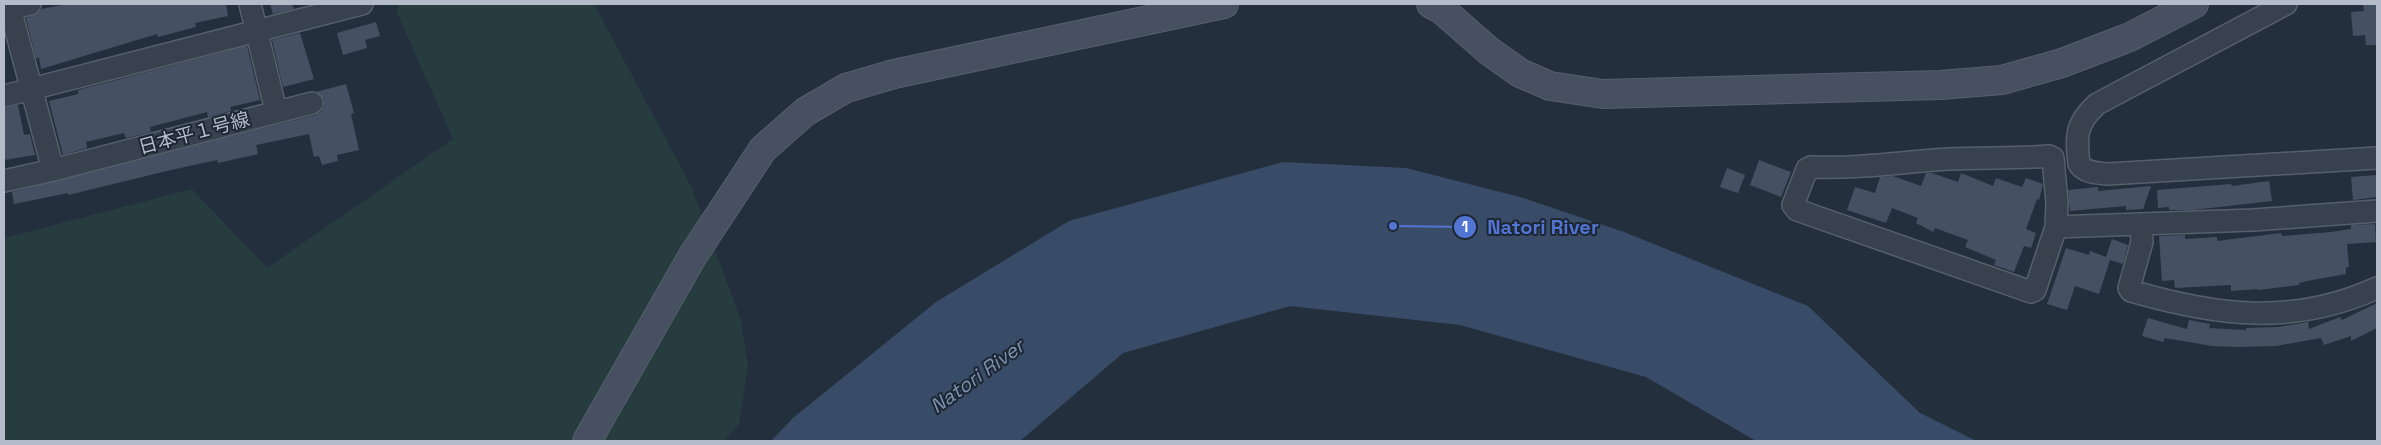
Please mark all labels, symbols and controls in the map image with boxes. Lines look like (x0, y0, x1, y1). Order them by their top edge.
street label: 日本平１号線 (136, 106, 252, 160)
callout: Natori River (1452, 210, 1609, 245)
text: Natori River (1487, 214, 1599, 240)
text: 1 (1462, 217, 1468, 236)
water label: Natori River (925, 332, 1031, 419)

